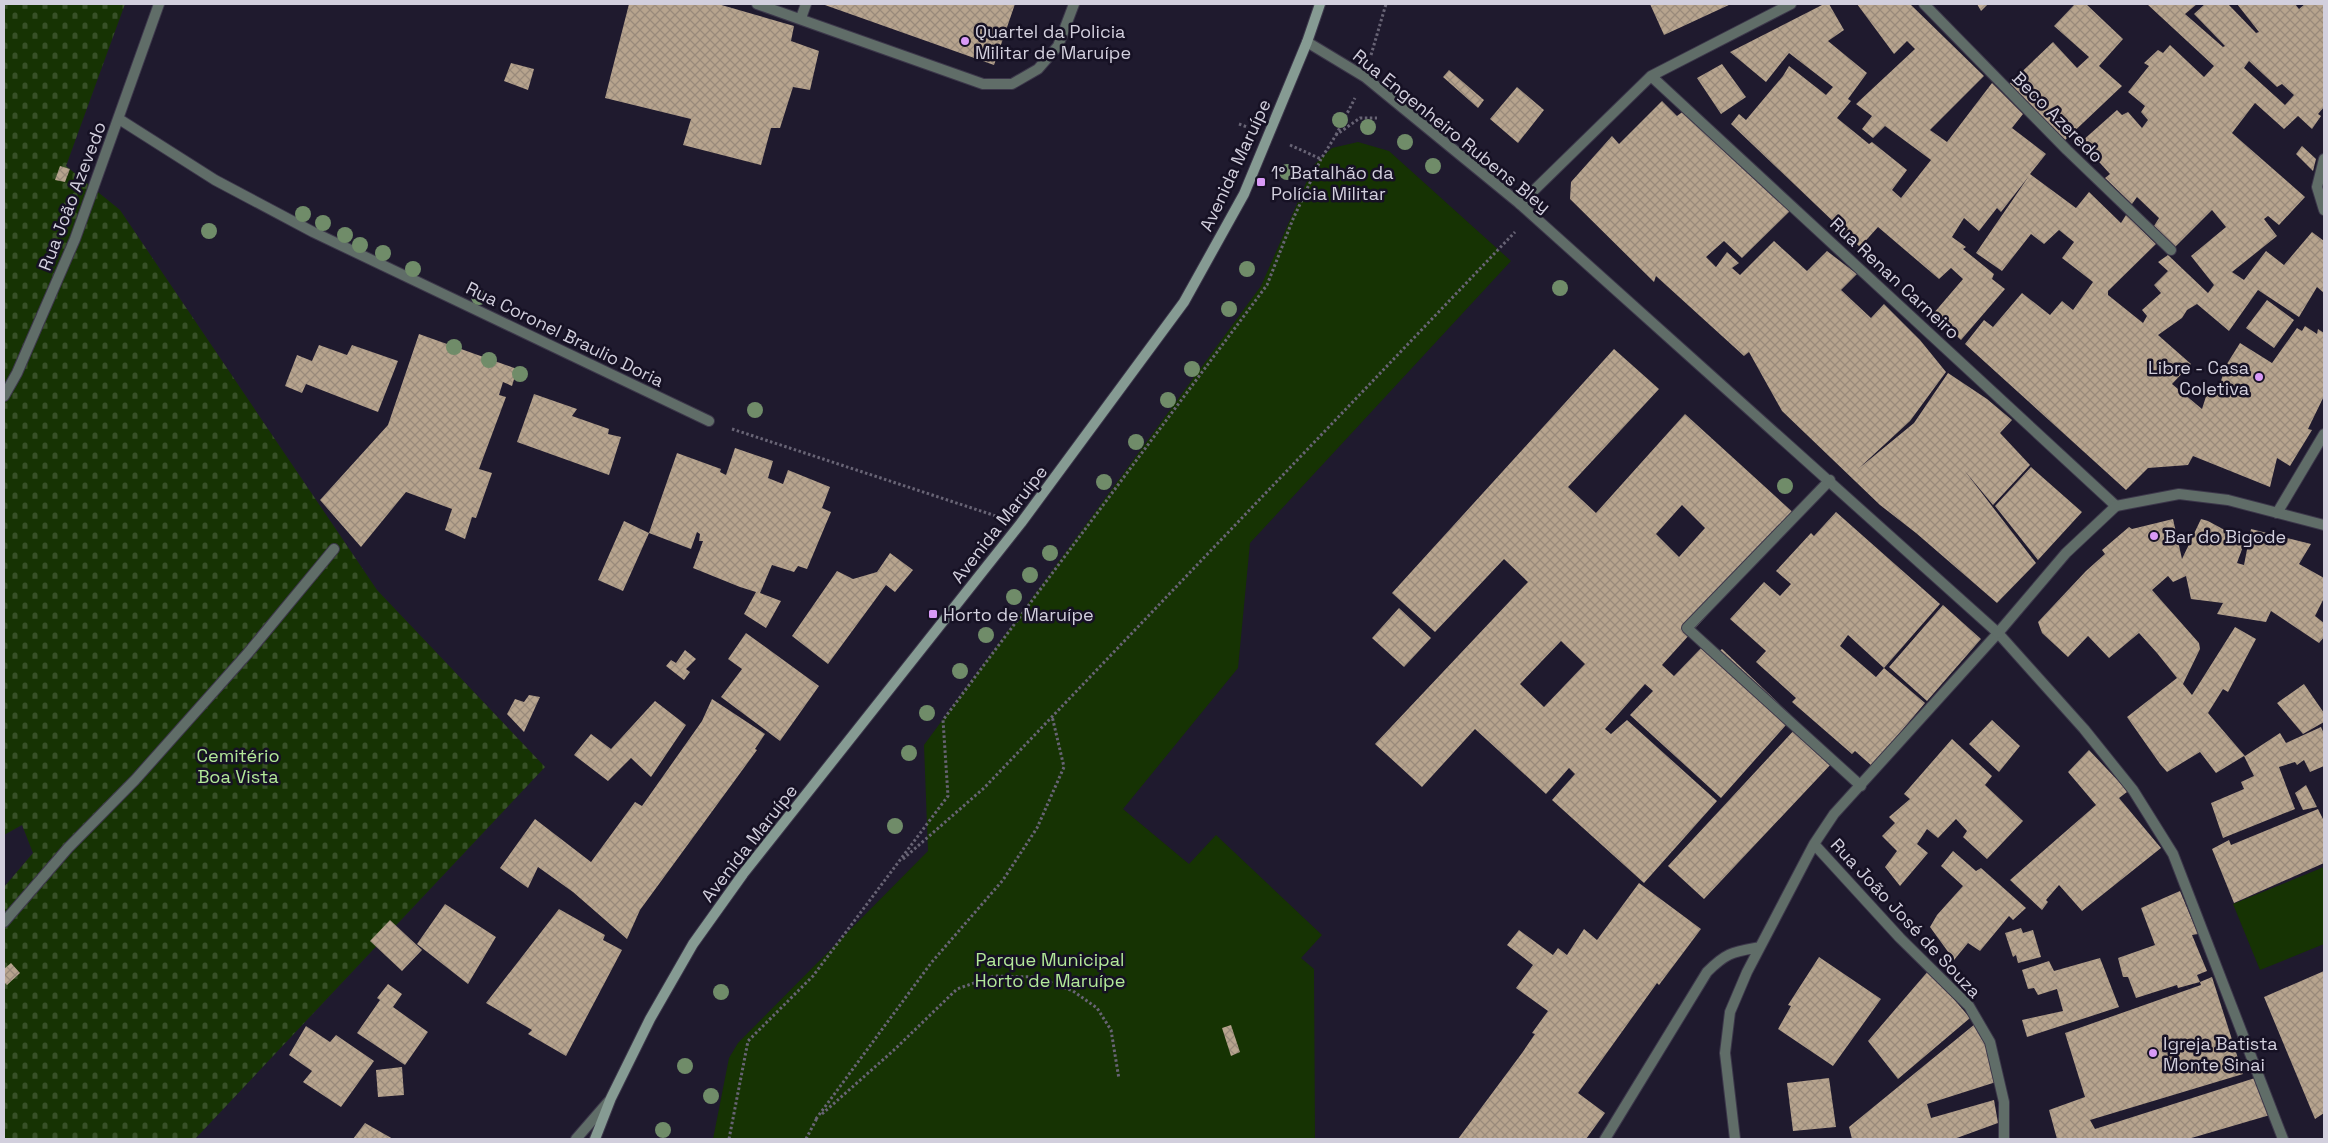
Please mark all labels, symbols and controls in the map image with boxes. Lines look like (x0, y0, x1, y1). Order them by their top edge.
place label: Quartel da Policia Militar de Maruípe (975, 20, 1131, 64)
marker: Quartel da Policia Militar de Maruípe (959, 35, 971, 47)
street label: Rua Engenheiro Rubens Bley (1348, 44, 1556, 218)
street label: Beco Azeredo (2008, 67, 2108, 167)
street label: Avenida Maruípe (1194, 95, 1276, 235)
street label: Rua João Azevedo (33, 118, 111, 274)
place label: 1° Batalhão da Polícia Militar (1271, 161, 1394, 205)
marker: 1° Batalhão da Polícia Militar (1255, 176, 1267, 188)
street label: Rua Renan Carneiro (1825, 212, 1965, 344)
street label: Rua Coronel Braulio Doria (462, 276, 668, 392)
place label: Libre - Casa Coletiva (2148, 356, 2249, 400)
marker: Libre - Casa Coletiva (2253, 371, 2265, 383)
street label: Avenida Maruípe (946, 460, 1052, 588)
place label: Bar do Bigode (2164, 525, 2286, 548)
marker: Bar do Bigode (2148, 530, 2160, 542)
place label: Horto de Maruípe (943, 603, 1094, 626)
marker: Horto de Maruípe (927, 608, 939, 620)
park label: Cemitério Boa Vista (196, 744, 280, 788)
street label: Avenida Maruípe (696, 779, 802, 907)
street label: Rua João José de Souza (1826, 833, 1986, 1003)
park label: Parque Municipal Horto de Maruípe (975, 948, 1125, 992)
place label: Igreja Batista Monte Sinai (2163, 1032, 2278, 1076)
marker: Igreja Batista Monte Sinai (2147, 1047, 2159, 1059)

